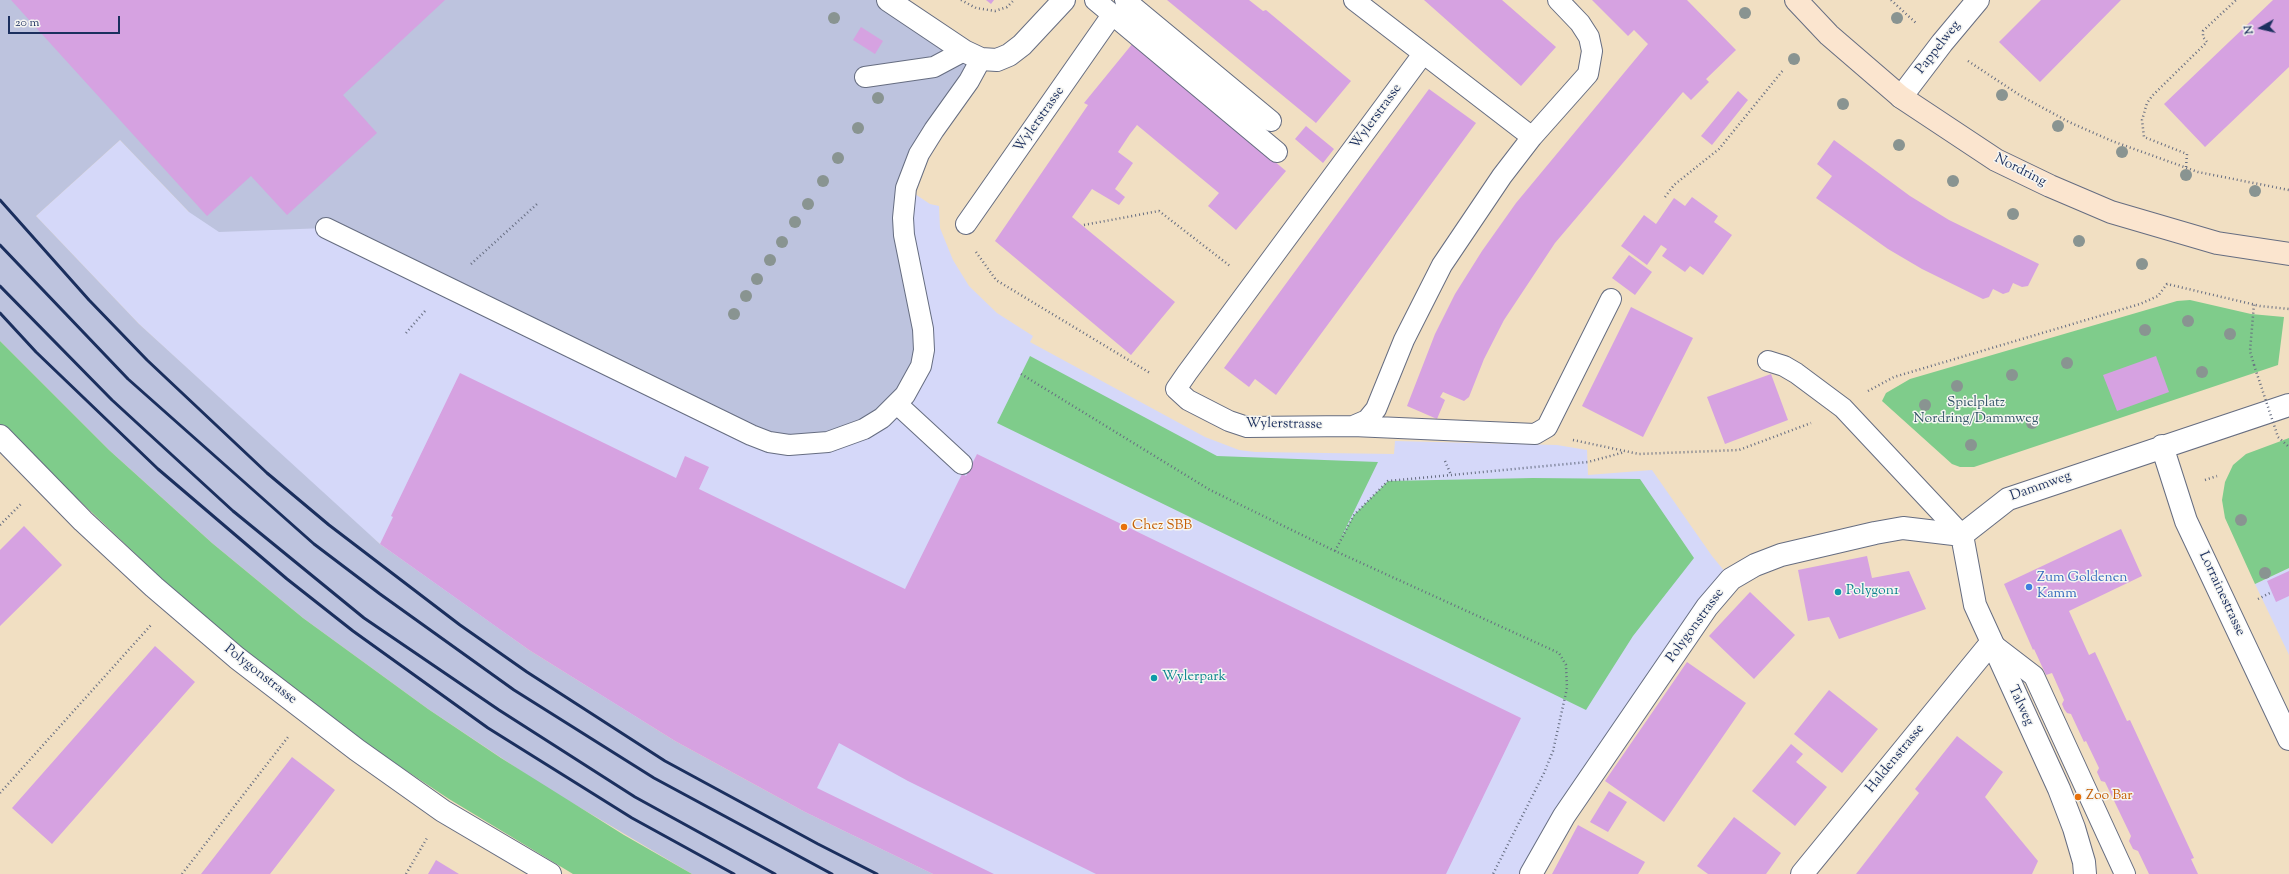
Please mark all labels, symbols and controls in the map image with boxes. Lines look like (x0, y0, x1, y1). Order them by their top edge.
scale bar (10, 8, 122, 34)
north arrow (2241, 8, 2281, 48)
text: 20 m (15, 14, 39, 32)
street label: Pappelweg (1913, 18, 1965, 78)
text: N (2241, 24, 2258, 35)
street label: Wylerstrasse (1348, 81, 1406, 153)
street label: Wylerstrasse (1011, 84, 1069, 156)
street label: Nordring (1991, 151, 2049, 191)
park label: Spielplatz Nordring/Dammweg (1914, 396, 2038, 428)
street label: Wylerstrasse (1246, 416, 1322, 434)
street label: Dammweg (2008, 468, 2074, 506)
place label: Chez SBB (1132, 519, 1192, 535)
marker: Chez SBB (1119, 522, 1129, 532)
street label: Lorrainestrasse (2194, 549, 2248, 639)
place label: Zum Goldenen Kamm (2037, 571, 2128, 604)
marker: Zum Goldenen Kamm (2024, 582, 2034, 592)
place label: Polygon1 (1846, 584, 1899, 600)
street label: Polygonstrasse (1663, 586, 1729, 666)
marker: Polygon1 (1833, 587, 1843, 597)
street label: Polygonstrasse (220, 641, 300, 709)
place label: Wylerpark (1162, 670, 1226, 686)
marker: Wylerpark (1149, 673, 1159, 683)
street label: Talweg (2003, 683, 2037, 729)
street label: Haldenstrasse (1863, 721, 1929, 797)
place label: Zoo Bar (2086, 789, 2133, 805)
marker: Zoo Bar (2073, 792, 2083, 802)

